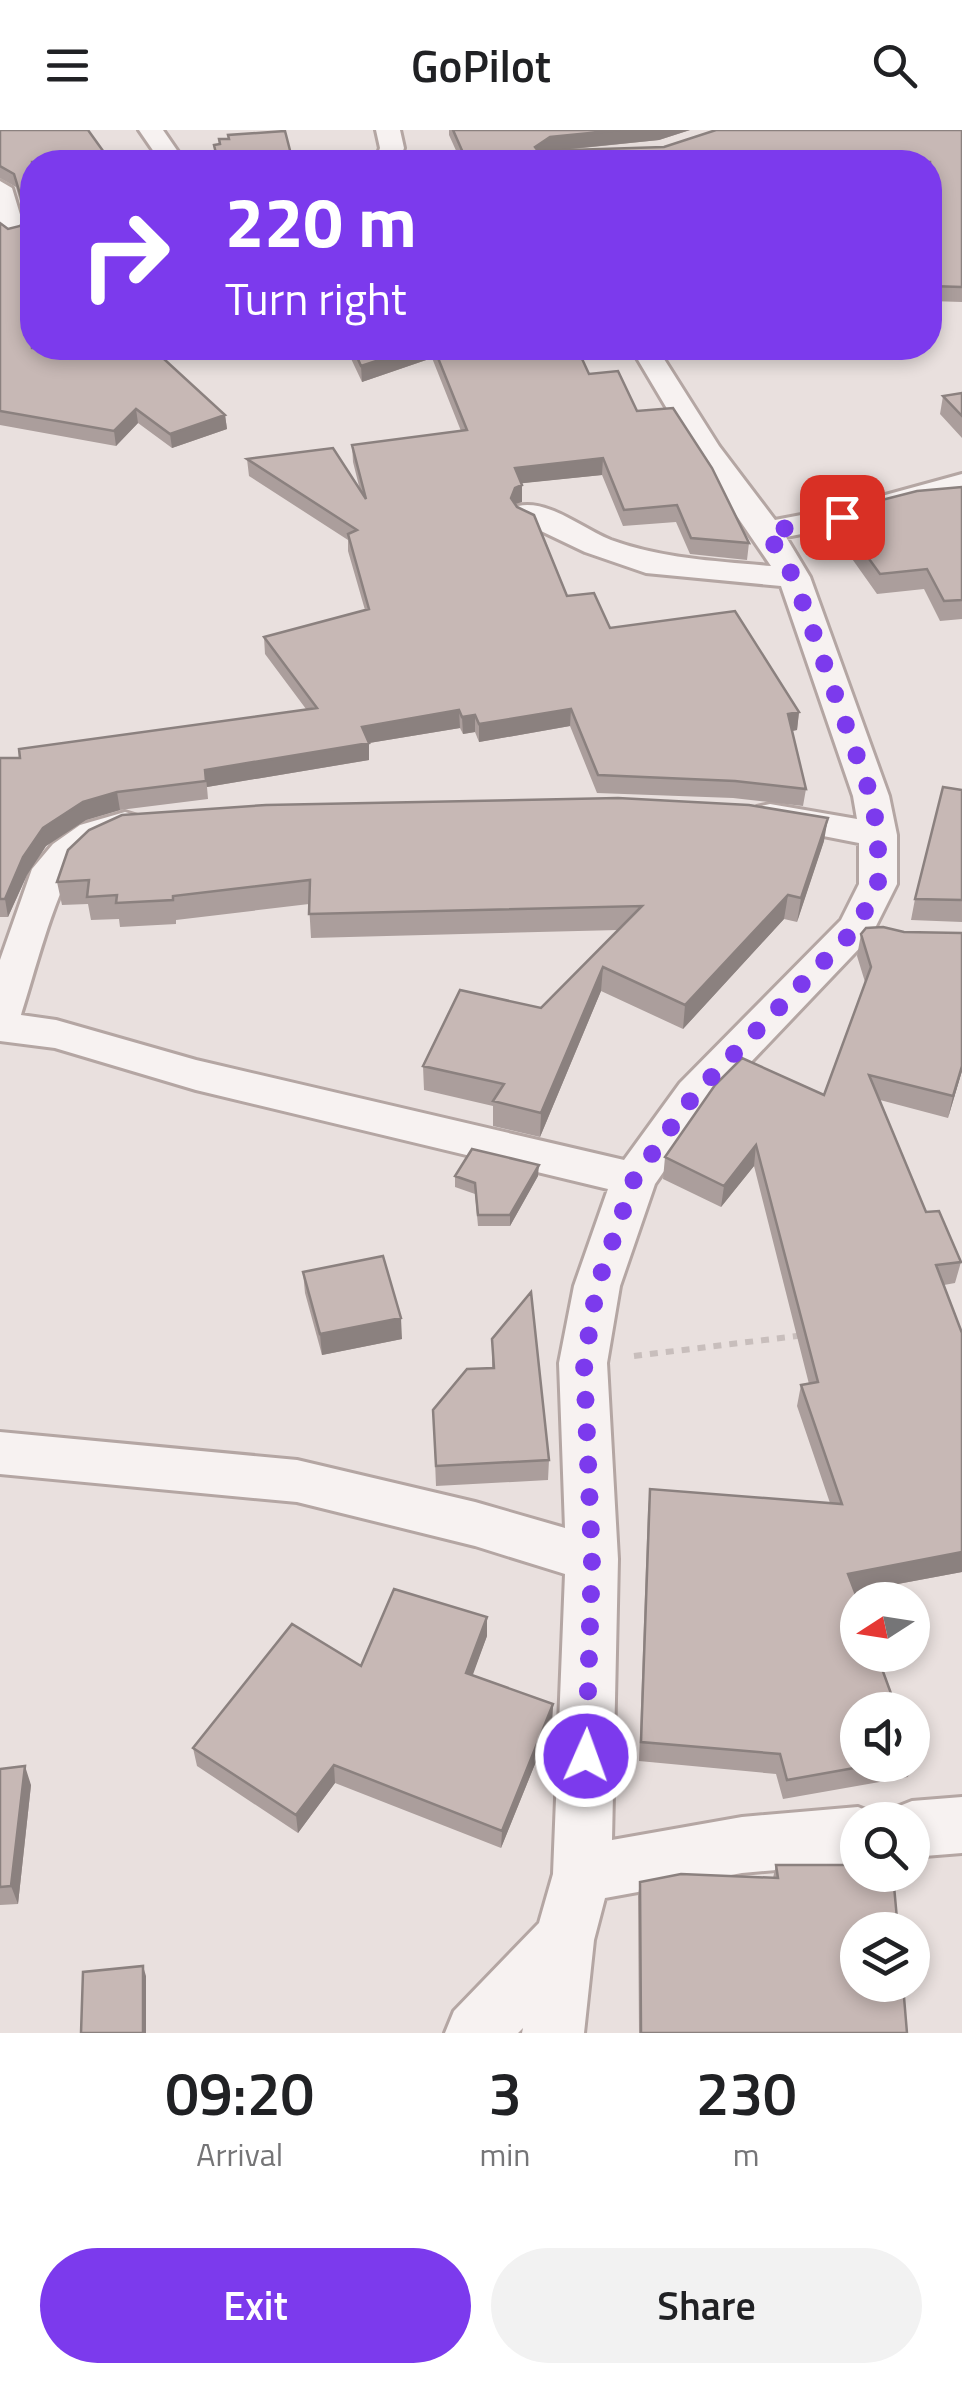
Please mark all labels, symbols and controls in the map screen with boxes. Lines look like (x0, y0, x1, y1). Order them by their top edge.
text: GoPilot (411, 31, 551, 99)
icon: menu (40, 38, 95, 93)
icon: search (867, 38, 922, 93)
text: 220 m (225, 168, 417, 274)
icon: right (60, 190, 190, 320)
text: Turn right (225, 264, 407, 332)
pin (800, 475, 885, 560)
icon: arrive (815, 490, 870, 545)
north arrow (840, 1582, 930, 1672)
map controls (840, 1582, 930, 2002)
button: sound (840, 1692, 930, 1782)
position arrow (534, 1704, 638, 1808)
button: search (840, 1802, 930, 1892)
button: layers (840, 1912, 930, 2002)
text: 09:20 (165, 2047, 314, 2138)
text: 3 (488, 2047, 522, 2138)
text: 230 (696, 2047, 797, 2138)
text: Arrival (196, 2130, 283, 2178)
text: min (479, 2130, 530, 2178)
text: m (733, 2130, 760, 2178)
button: Exit (40, 2248, 471, 2363)
button: Share (491, 2248, 922, 2363)

